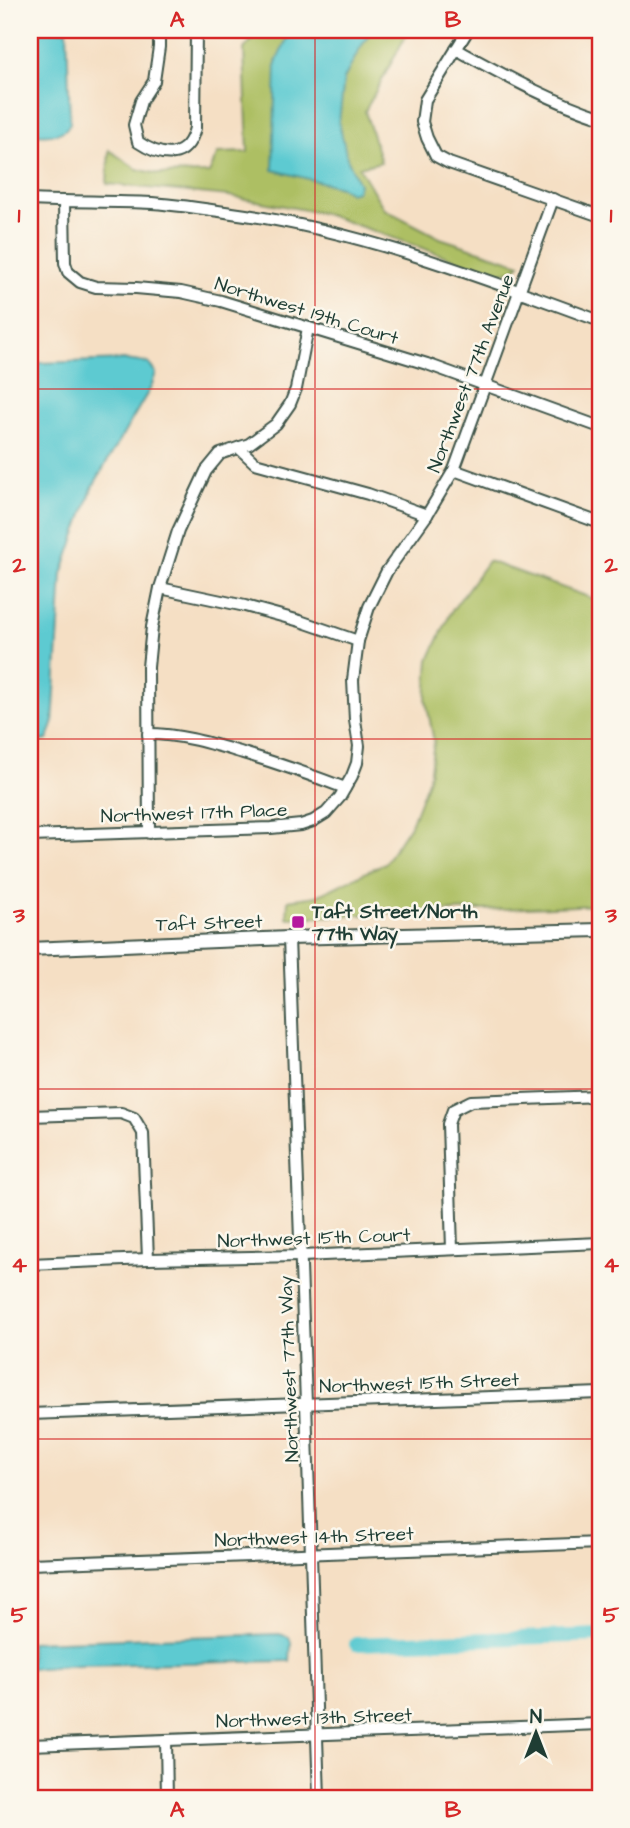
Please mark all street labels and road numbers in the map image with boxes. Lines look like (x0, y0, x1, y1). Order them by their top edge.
street label: Northwest 77th Avenue (421, 270, 522, 477)
street label: Northwest 19th Court (212, 271, 402, 352)
street label: Northwest 17th Place (100, 797, 288, 830)
street label: Taft Street (155, 908, 263, 939)
street label: Northwest 15th Court (217, 1222, 411, 1255)
street label: Northwest 77th Way (273, 1275, 307, 1463)
street label: Northwest 15th Street (319, 1367, 520, 1400)
street label: Northwest 14th Street (214, 1521, 414, 1554)
street label: Northwest 13th Street (216, 1702, 413, 1735)

